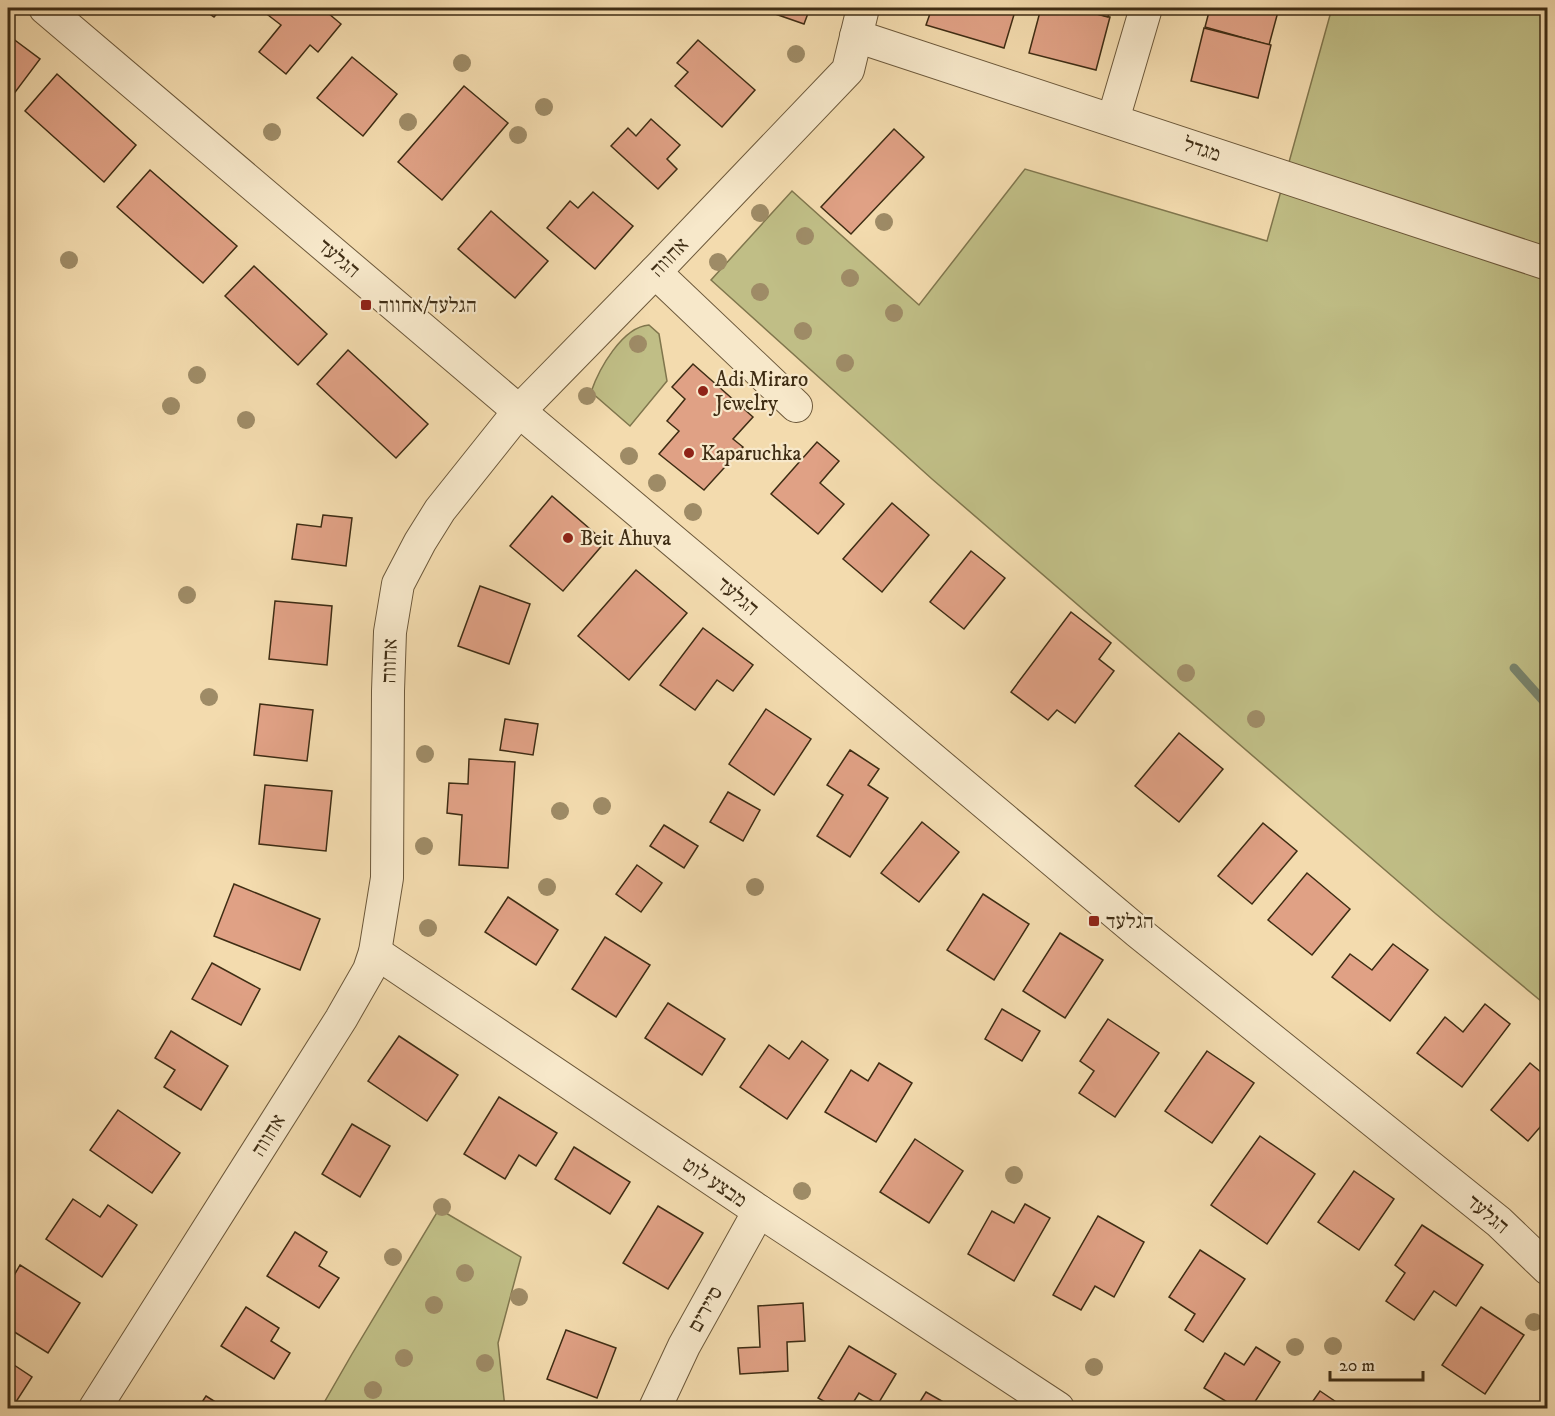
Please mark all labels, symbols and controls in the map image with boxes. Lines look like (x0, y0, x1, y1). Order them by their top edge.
street label: מגדל (1180, 132, 1224, 168)
street label: אחווה (645, 232, 695, 283)
street label: הגלעד (312, 233, 365, 284)
place label: הגלעד/אחווה (378, 293, 477, 319)
marker: הגלעד/אחווה (359, 298, 373, 312)
place label: Adi Miraro Jewelry (713, 367, 808, 417)
marker: Adi Miraro Jewelry (696, 384, 710, 398)
place label: Kaparuchka (701, 441, 802, 467)
marker: Kaparuchka (682, 446, 696, 460)
place label: Beit Ahuva (580, 526, 671, 552)
marker: Beit Ahuva (561, 531, 575, 545)
street label: הגלעד (711, 571, 764, 622)
street label: אחווה (376, 638, 404, 684)
place label: הגלעד (1106, 909, 1154, 935)
marker: הגלעד (1087, 914, 1101, 928)
street label: אחווה (246, 1109, 292, 1162)
street label: מבצע לוט (677, 1152, 752, 1214)
street label: הגלעד (1461, 1189, 1514, 1240)
street label: סיירים (683, 1282, 729, 1337)
scale bar (1330, 1344, 1423, 1382)
text: 20 m (1339, 1355, 1375, 1377)

